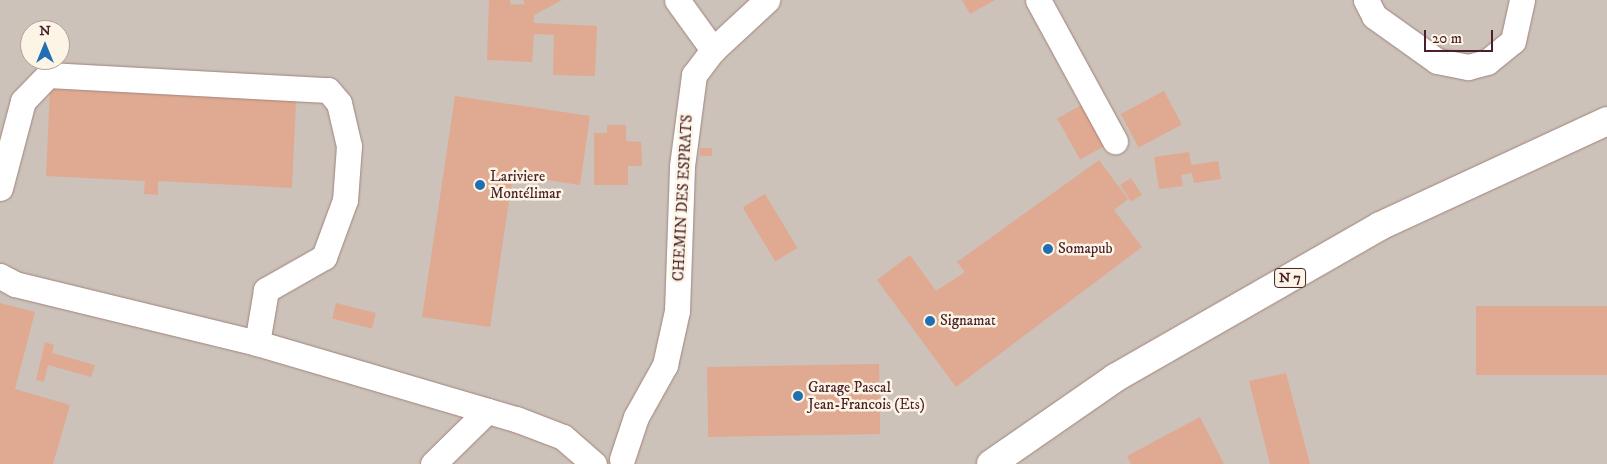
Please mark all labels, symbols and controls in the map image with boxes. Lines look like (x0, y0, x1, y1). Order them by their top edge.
north arrow (20, 20, 70, 70)
scale bar (1427, 20, 1496, 52)
text: N (39, 22, 51, 40)
text: 20 m (1432, 29, 1462, 48)
street label: CHEMIN DES ESPRATS (670, 114, 696, 282)
place label: Lariviere Montélimar (490, 167, 561, 202)
marker: Lariviere Montélimar (474, 179, 486, 191)
place label: Somapub (1058, 240, 1113, 258)
marker: Somapub (1042, 243, 1054, 255)
road number: N 7 (1274, 266, 1306, 290)
place label: Signamat (940, 312, 996, 330)
marker: Signamat (924, 315, 936, 327)
place label: Garage Pascal Jean-Francois (Ets) (808, 378, 925, 413)
marker: Garage Pascal Jean-Francois (Ets) (792, 390, 804, 402)

